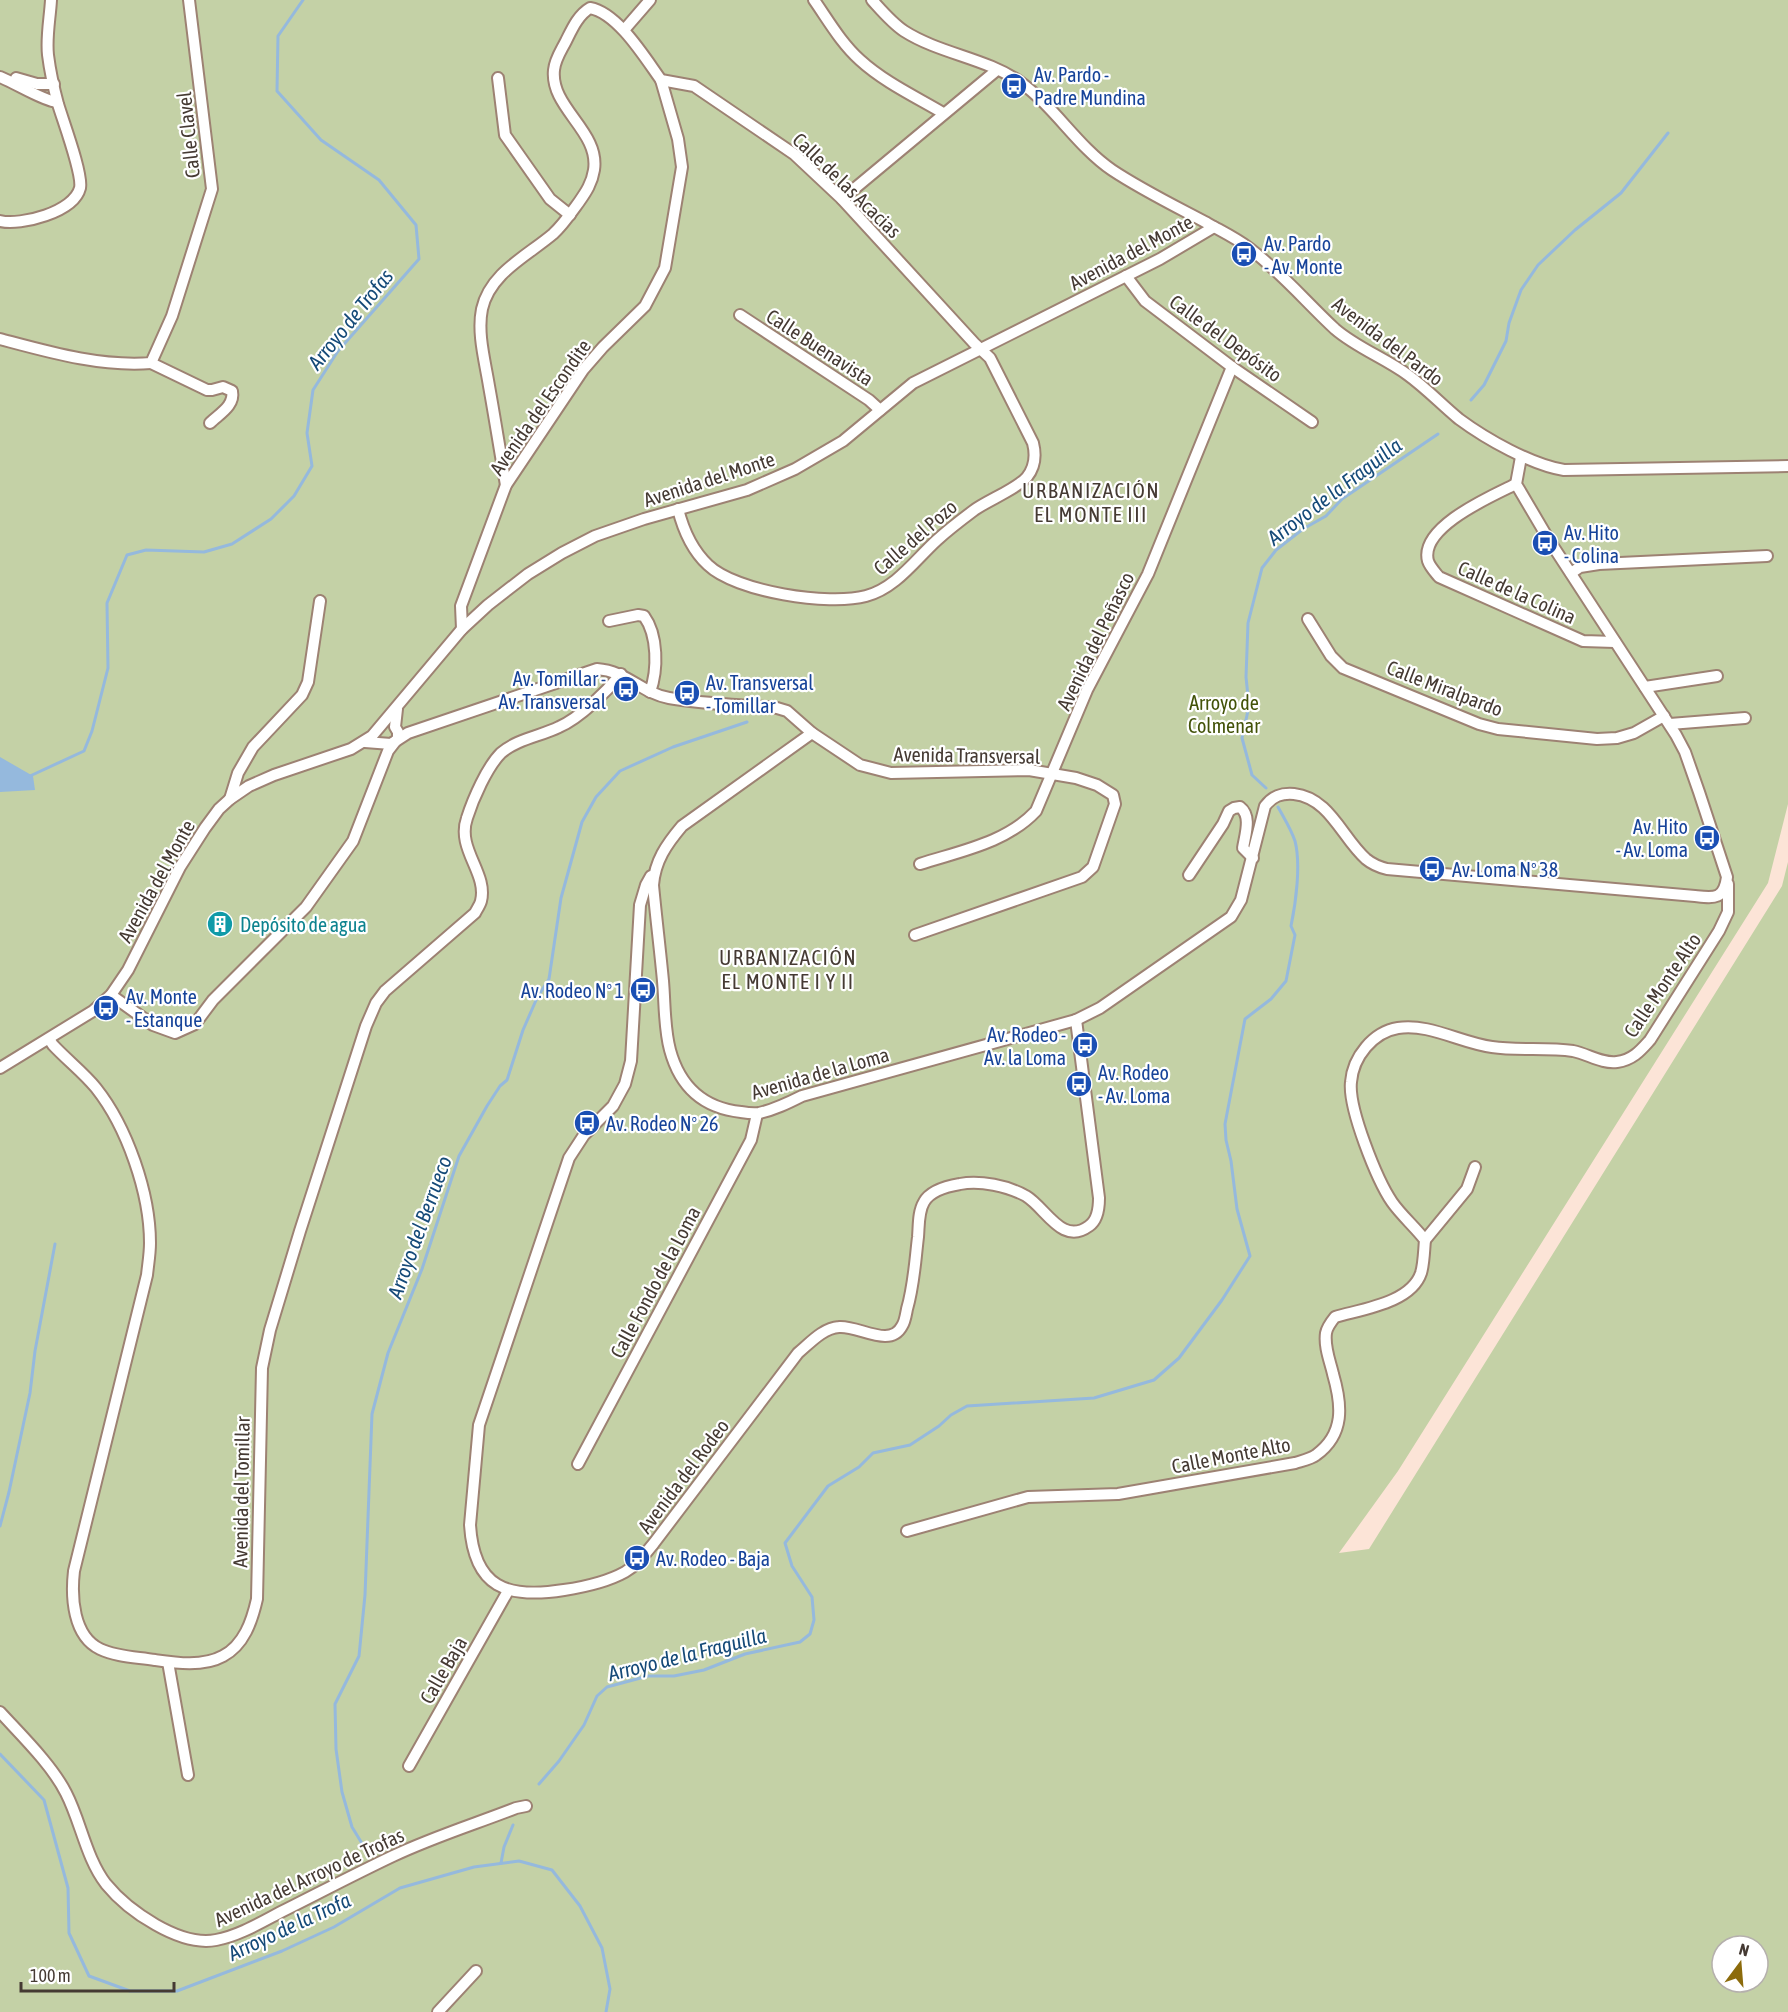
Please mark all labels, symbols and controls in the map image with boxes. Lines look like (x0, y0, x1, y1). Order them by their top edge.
place label: Av. Pardo - Padre Mundina (1034, 63, 1146, 109)
bus stop icon: Av. Pardo - Padre Mundina (999, 71, 1029, 101)
street label: Calle Clavel (172, 90, 204, 179)
street label: Calle de las Acacias (788, 128, 906, 242)
street label: Avenida del Monte (1065, 210, 1197, 294)
place label: Av. Pardo - Av. Monte (1264, 232, 1343, 278)
bus stop icon: Av. Pardo - Av. Monte (1229, 239, 1259, 269)
water label: Arroyo de Trofas (302, 264, 398, 375)
street label: Calle del Depósito (1165, 290, 1287, 386)
street label: Avenida del Pardo (1328, 292, 1448, 390)
street label: Calle Buenavista (762, 304, 878, 390)
street label: Avenida del Escondite (485, 335, 595, 479)
water label: Arroyo de la Fraguilla (1261, 433, 1406, 550)
street label: Avenida del Monte (641, 447, 777, 511)
district label: URBANIZACIÓN EL MONTE III (1022, 478, 1160, 526)
street label: Calle del Pozo (869, 495, 961, 579)
place label: Av. Hito - Colina (1564, 521, 1619, 567)
bus stop icon: Av. Hito - Colina (1530, 528, 1560, 558)
street label: Calle de la Colina (1455, 556, 1579, 628)
street label: Avenida del Peñasco (1052, 568, 1138, 714)
street label: Calle Miralpardo (1384, 655, 1506, 721)
place label: Av. Tomillar - Av. Transversal (498, 667, 607, 713)
place label: Av. Transversal - Tomillar (706, 671, 814, 717)
bus stop icon: Av. Tomillar - Av. Transversal (611, 674, 641, 704)
bus stop icon: Av. Transversal - Tomillar (672, 678, 702, 708)
park label: Arroyo de Colmenar (1188, 691, 1261, 737)
street label: Avenida Transversal (894, 742, 1041, 768)
place label: Av. Hito - Av. Loma (1616, 815, 1688, 861)
street label: Avenida del Monte (113, 816, 199, 946)
bus stop icon: Av. Hito - Av. Loma (1692, 823, 1722, 853)
bus stop icon: Av. Loma Nº 38 (1417, 854, 1447, 884)
place label: Av. Loma Nº 38 (1452, 858, 1558, 881)
building icon: Depósito de agua (205, 909, 235, 939)
place label: Depósito de agua (240, 913, 367, 936)
street label: Calle Monte Alto (1619, 929, 1705, 1041)
district label: URBANIZACIÓN EL MONTE I Y II (719, 945, 857, 993)
bus stop icon: Av. Rodeo Nº 1 (628, 975, 658, 1005)
place label: Av. Rodeo Nº 1 (521, 979, 624, 1002)
place label: Av. Monte - Estanque (126, 985, 202, 1031)
bus stop icon: Av. Monte - Estanque (91, 993, 121, 1023)
place label: Av. Rodeo - Av. la Loma (984, 1023, 1066, 1069)
bus stop icon: Av. Rodeo - Av. la Loma (1070, 1030, 1100, 1060)
street label: Avenida de la Loma (748, 1042, 892, 1104)
place label: Av. Rodeo - Av. Loma (1098, 1061, 1170, 1107)
bus stop icon: Av. Rodeo - Av. Loma (1064, 1069, 1094, 1099)
bus stop icon: Av. Rodeo Nº 26 (572, 1108, 602, 1138)
place label: Av. Rodeo Nº 26 (606, 1112, 718, 1135)
water label: Arroyo del Berrueco (382, 1152, 456, 1302)
street label: Calle Fondo de la Loma (605, 1202, 705, 1362)
street label: Avenida del Tomillar (228, 1415, 254, 1568)
street label: Avenida del Rodeo (633, 1415, 733, 1537)
street label: Calle Monte Alto (1170, 1432, 1292, 1478)
bus stop icon: Av. Rodeo - Baja (622, 1543, 652, 1573)
place label: Av. Rodeo - Baja (656, 1547, 770, 1570)
water label: Arroyo de la Fraguilla (605, 1623, 769, 1685)
street label: Calle Baja (415, 1633, 471, 1707)
street label: Avenida del Arroyo de Trofas (211, 1823, 407, 1931)
water label: Arroyo de la Trofa (223, 1887, 354, 1965)
north arrow (1710, 1934, 1770, 1994)
text: N (1737, 1940, 1751, 1960)
scale bar (21, 1955, 174, 1993)
text: 100 m (30, 1965, 71, 1986)

